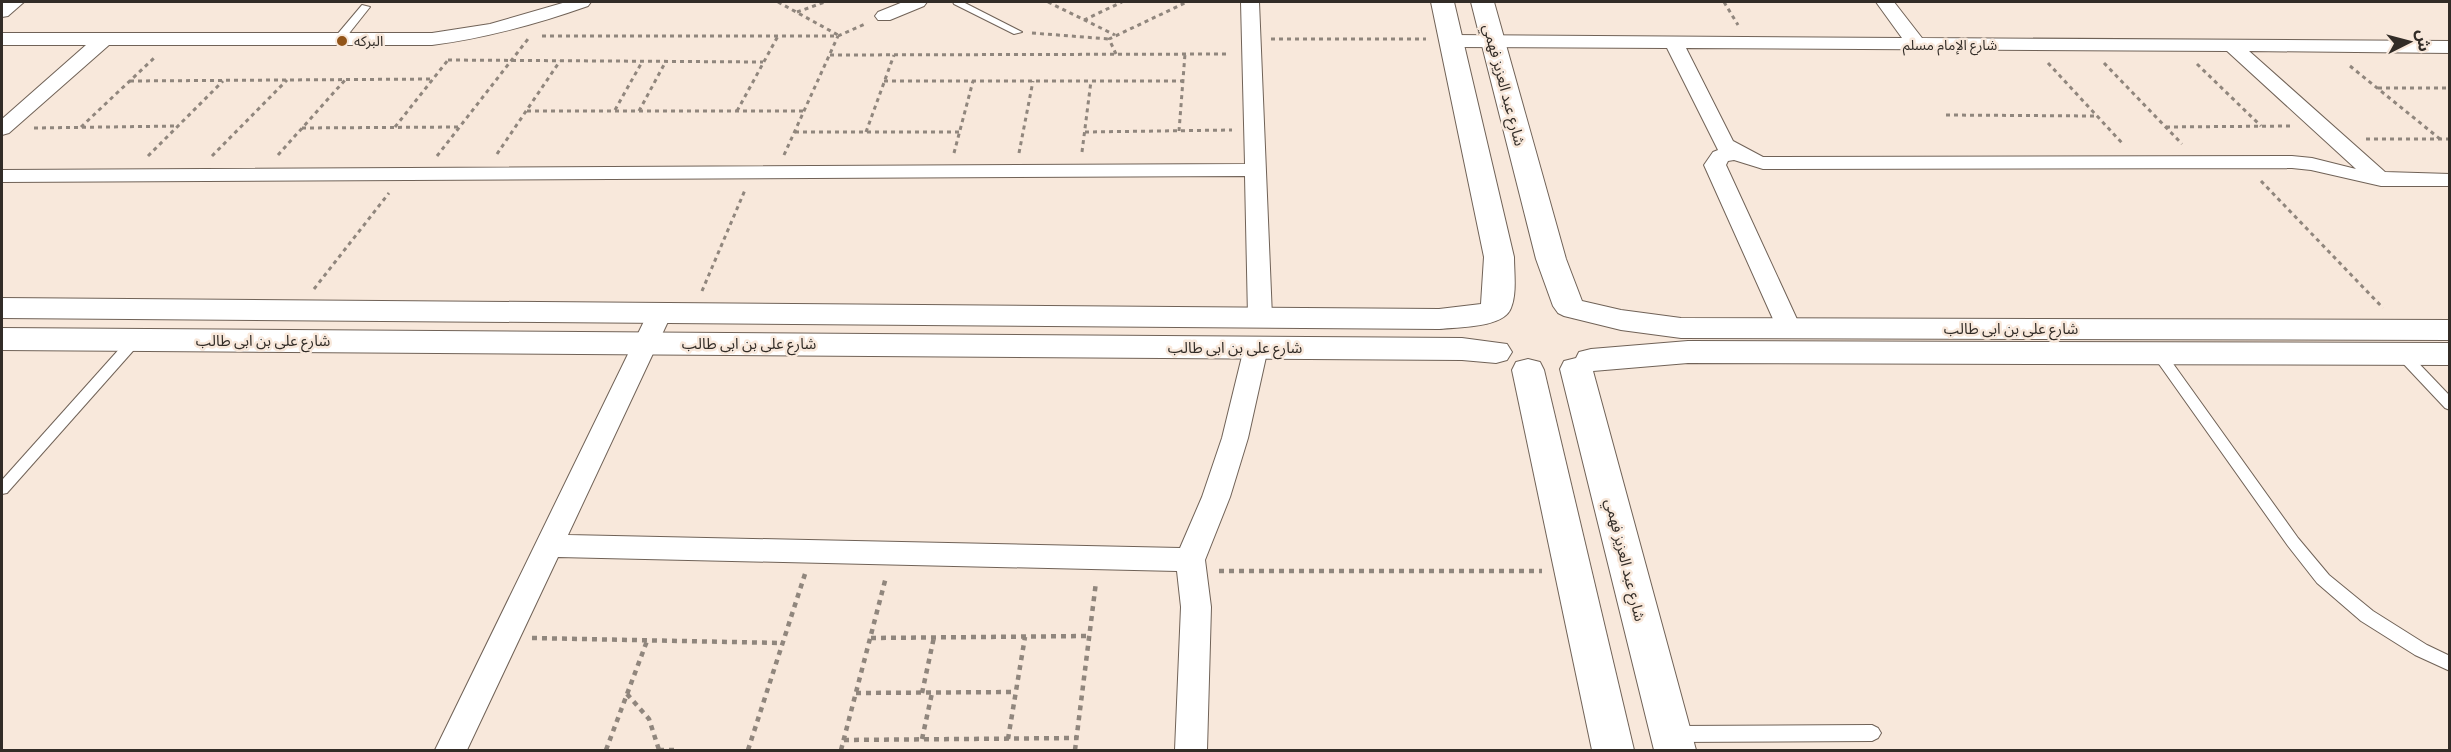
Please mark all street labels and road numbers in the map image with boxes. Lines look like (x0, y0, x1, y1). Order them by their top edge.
street label: شارع عبد العزيز فهمي (1476, 22, 1529, 149)
street label: شارع الإمام مسلم (1903, 37, 1997, 56)
street label: شارع على بن ابى طالب (1944, 320, 2079, 341)
street label: شارع على بن ابى طالب (196, 332, 331, 353)
street label: شارع على بن ابى طالب (682, 335, 817, 356)
street label: شارع على بن ابى طالب (1168, 339, 1303, 360)
street label: شارع عبد العزيز فهمي (1598, 497, 1649, 624)

